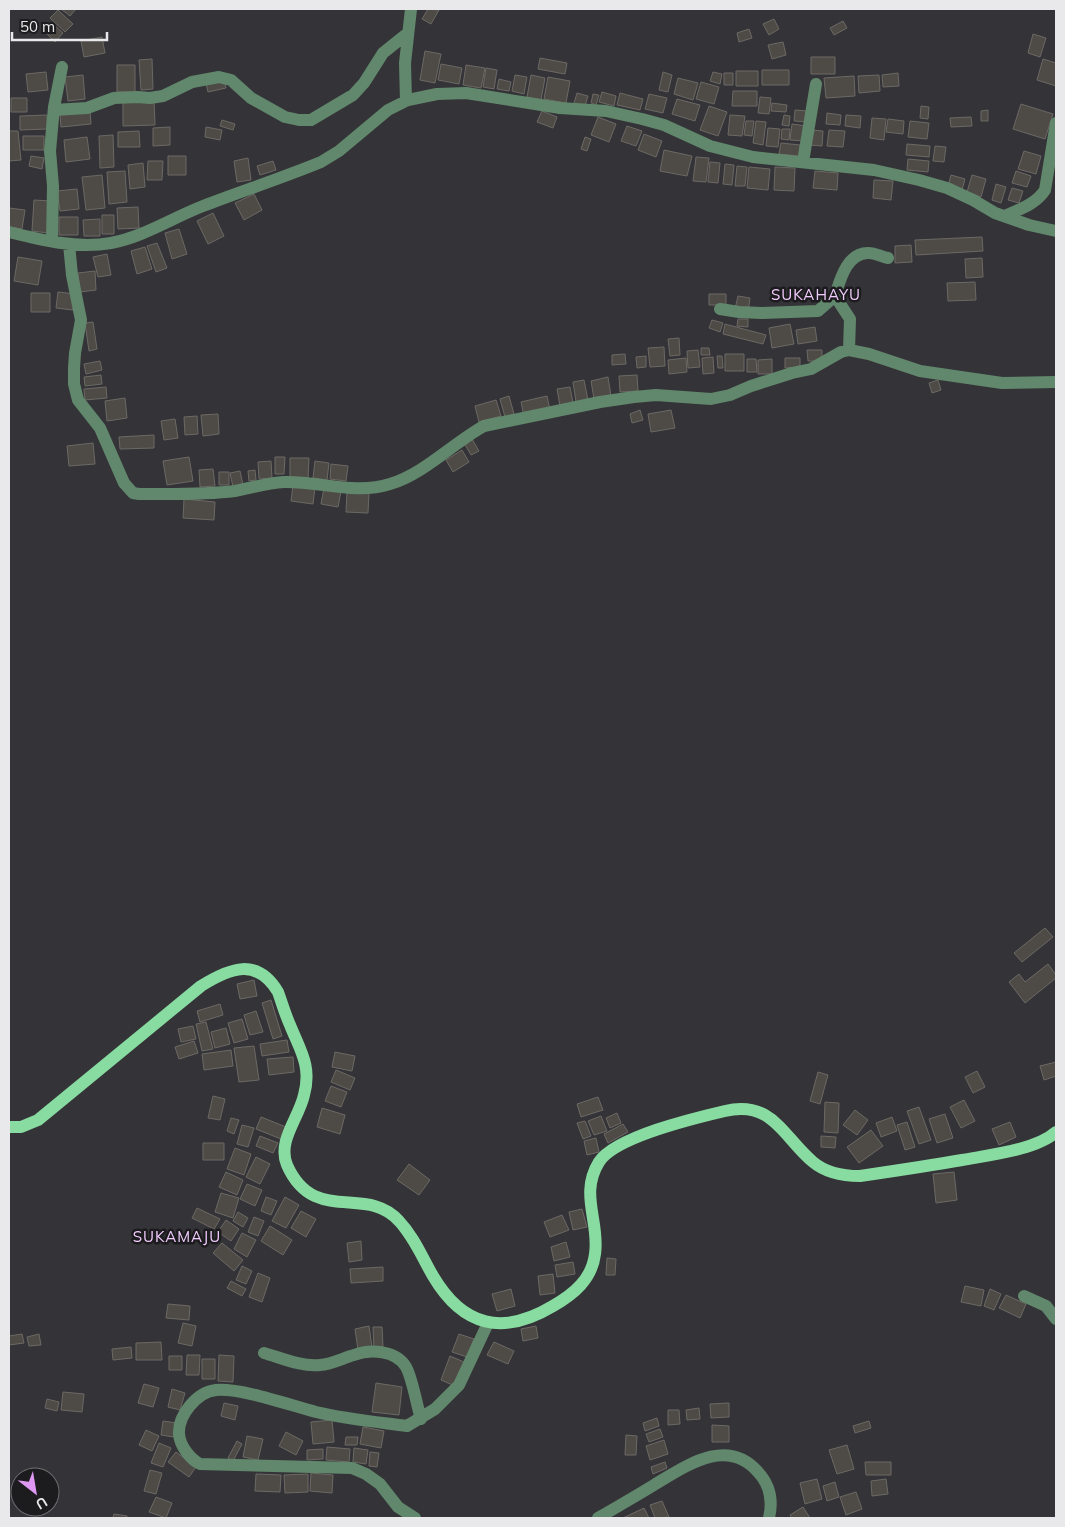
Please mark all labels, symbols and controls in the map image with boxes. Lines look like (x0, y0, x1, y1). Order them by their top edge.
scale bar (12, 10, 108, 42)
text: 50 m (20, 17, 55, 36)
district label: SUKAHAYU (771, 285, 861, 304)
district label: SUKAMAJU (133, 1227, 221, 1246)
north arrow (10, 1467, 60, 1517)
text: U (33, 1493, 51, 1514)

